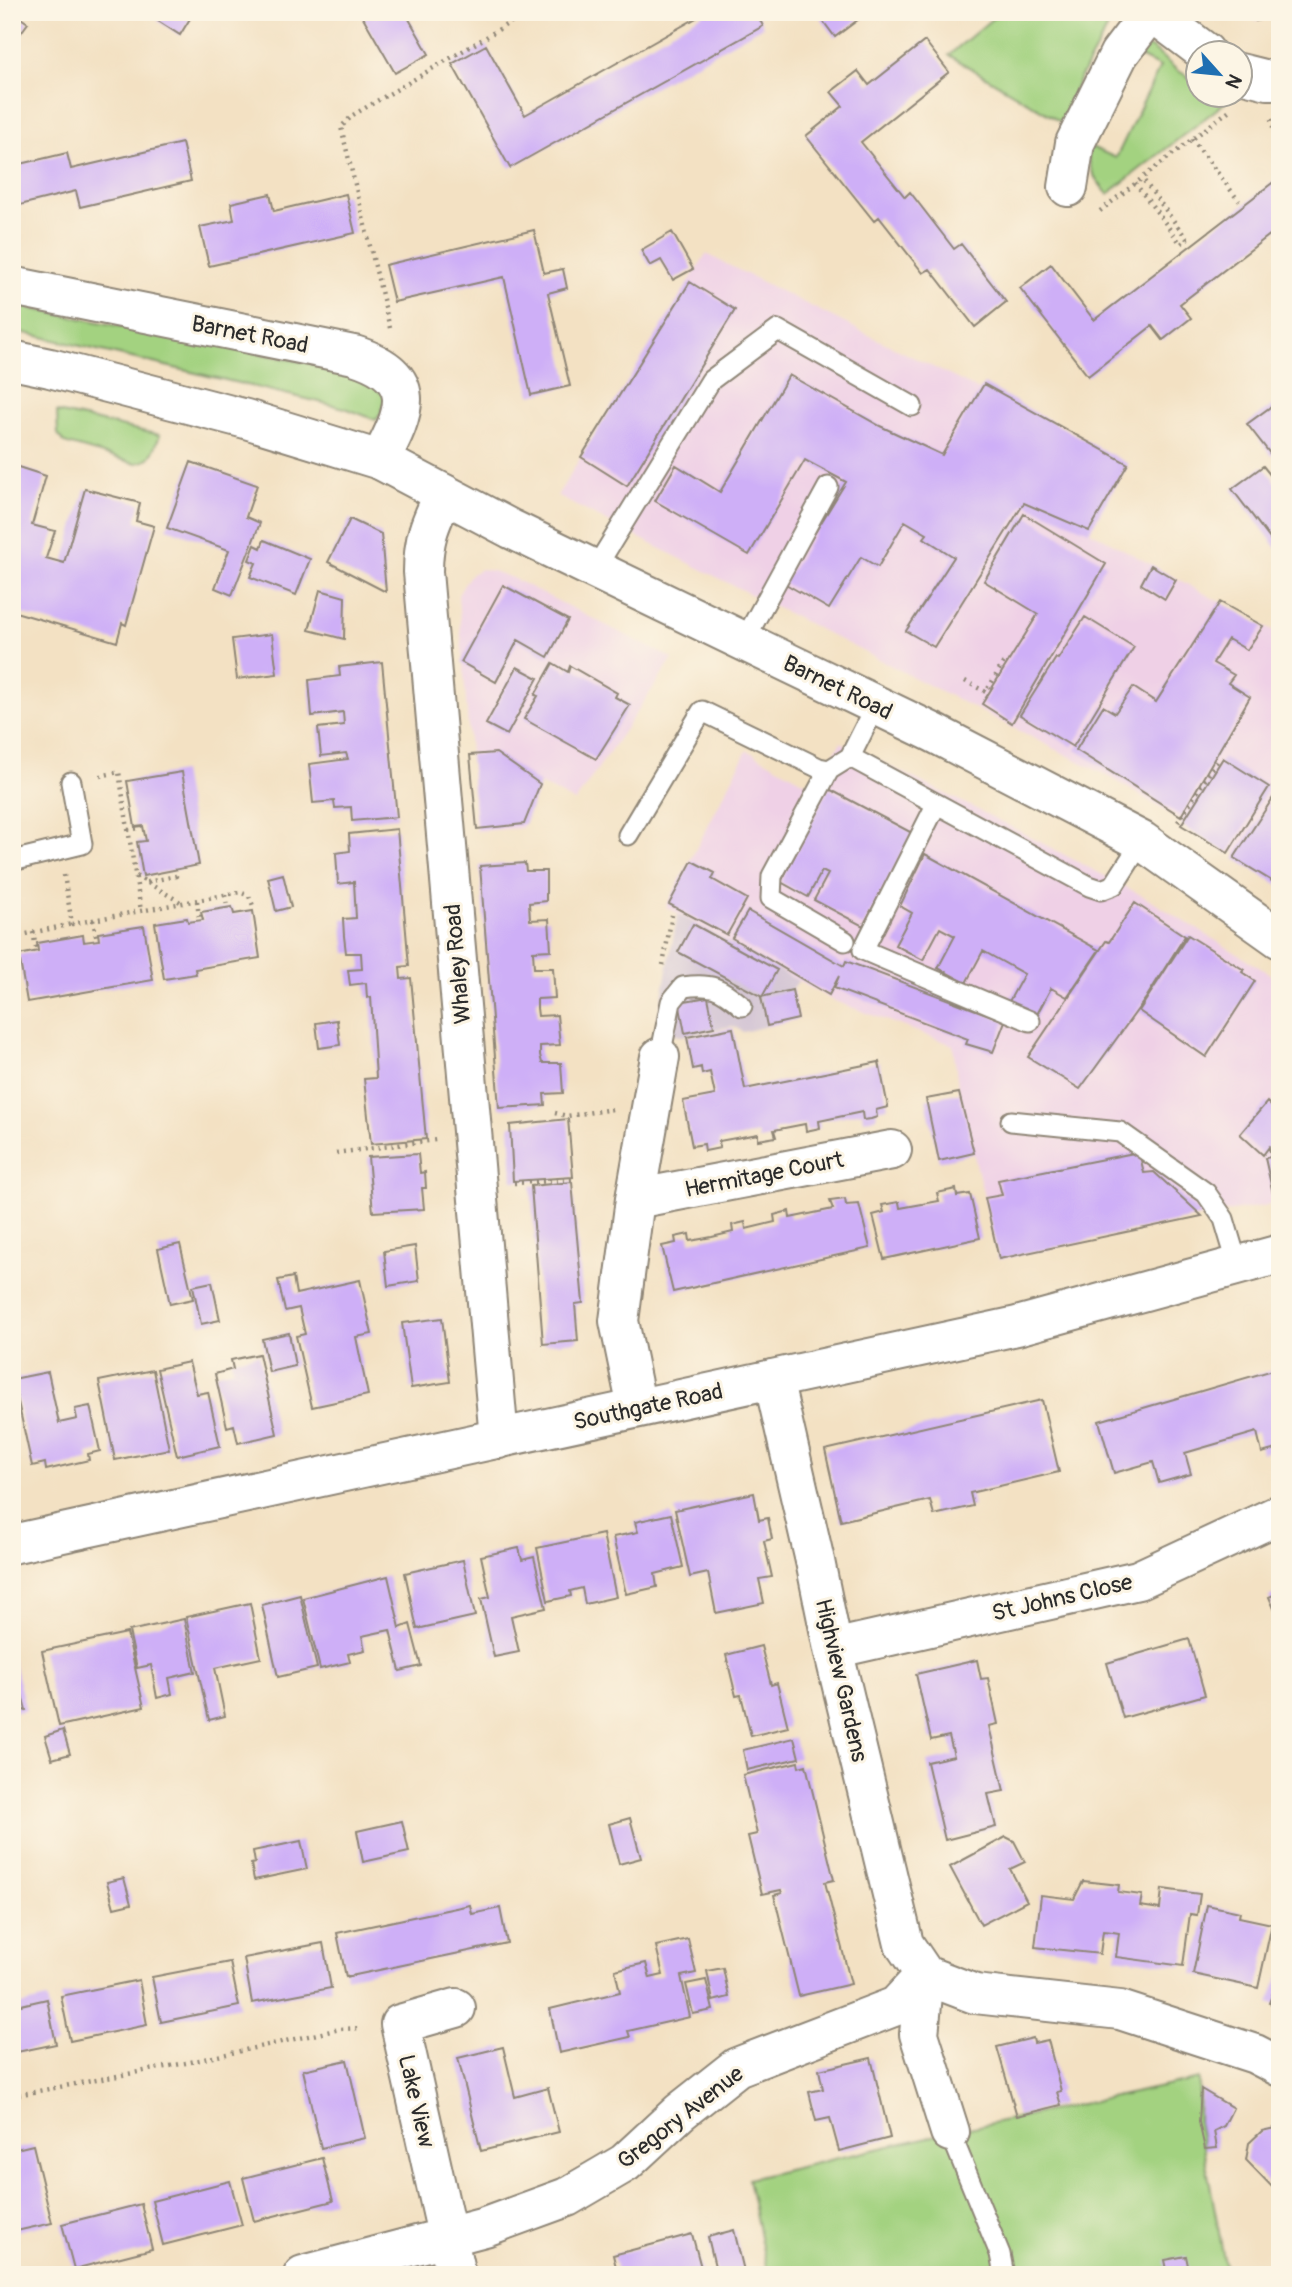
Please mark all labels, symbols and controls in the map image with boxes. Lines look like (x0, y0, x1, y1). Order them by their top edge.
north arrow (1184, 38, 1254, 108)
text: N (1220, 70, 1247, 93)
street label: Barnet Road (189, 309, 311, 360)
street label: Barnet Road (778, 649, 897, 726)
street label: Whaley Road (438, 903, 477, 1025)
street label: Hermitage Court (682, 1145, 847, 1204)
street label: Southgate Road (571, 1376, 726, 1436)
street label: St Johns Close (989, 1567, 1136, 1628)
street label: Highview Gardens (809, 1596, 874, 1764)
street label: Lake View (392, 2052, 441, 2151)
street label: Gregory Avenue (611, 2059, 750, 2176)

